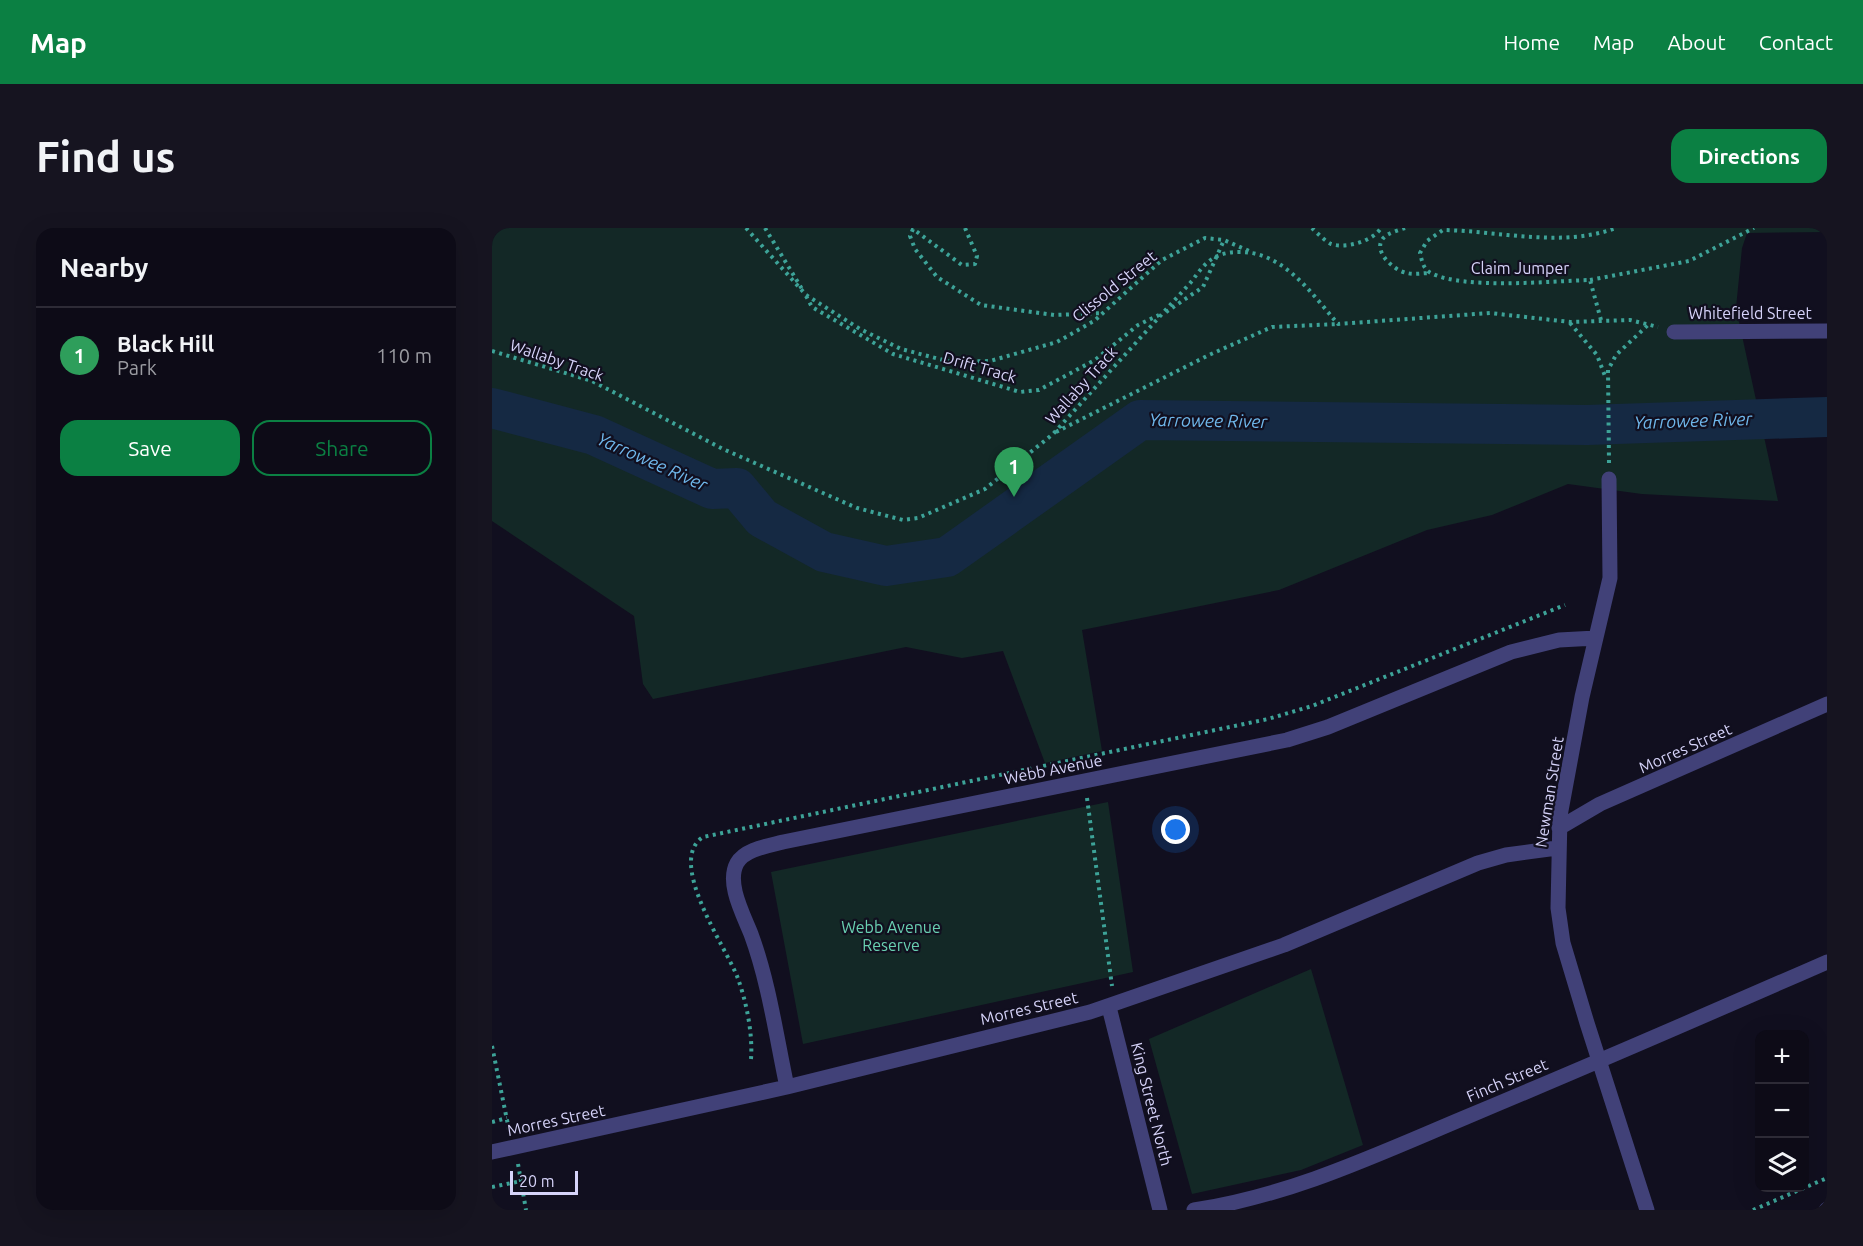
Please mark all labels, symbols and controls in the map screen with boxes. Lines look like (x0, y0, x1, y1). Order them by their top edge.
text: Map (30, 27, 87, 58)
text: Home (1503, 30, 1560, 54)
text: Map (1593, 30, 1634, 54)
text: About (1667, 30, 1726, 54)
text: Contact (1759, 30, 1833, 54)
button: Directions (1671, 129, 1827, 183)
text: Find us (36, 133, 175, 180)
street label: Clissold Street (1068, 246, 1160, 325)
text: Nearby (60, 253, 148, 282)
street label: Claim Jumper (1471, 259, 1569, 277)
street label: Whitefield Street (1688, 304, 1813, 322)
text: Black Hill (117, 331, 214, 356)
street label: Wallaby Track (508, 336, 606, 384)
street label: Wallaby Track (1041, 342, 1121, 428)
text: 1 (74, 344, 85, 367)
text: 110 m (376, 344, 432, 367)
street label: Drift Track (941, 348, 1019, 386)
text: Park (117, 356, 157, 379)
water label: Yarrowee River (1633, 408, 1754, 432)
water label: Yarrowee River (1149, 409, 1269, 431)
button: Save (60, 420, 240, 476)
button: Share (252, 420, 432, 476)
water label: Yarrowee River (594, 428, 712, 495)
pin: 1 (994, 448, 1034, 497)
street label: Morres Street (1636, 719, 1735, 776)
street label: Newman Street (1531, 734, 1567, 849)
street label: Webb Avenue (1002, 751, 1104, 787)
your location (1161, 815, 1190, 844)
park label: Webb Avenue Reserve (841, 918, 941, 954)
street label: Morres Street (979, 988, 1080, 1028)
map controls (1755, 1030, 1809, 1192)
button: + (1755, 1030, 1809, 1084)
street label: King Street North (1128, 1040, 1176, 1168)
street label: Finch Street (1464, 1055, 1551, 1105)
button: − (1755, 1084, 1809, 1138)
street label: Morres Street (505, 1101, 607, 1139)
button: layers (1755, 1138, 1809, 1192)
scale bar (510, 1168, 578, 1196)
text: 20 m (519, 1172, 555, 1190)

